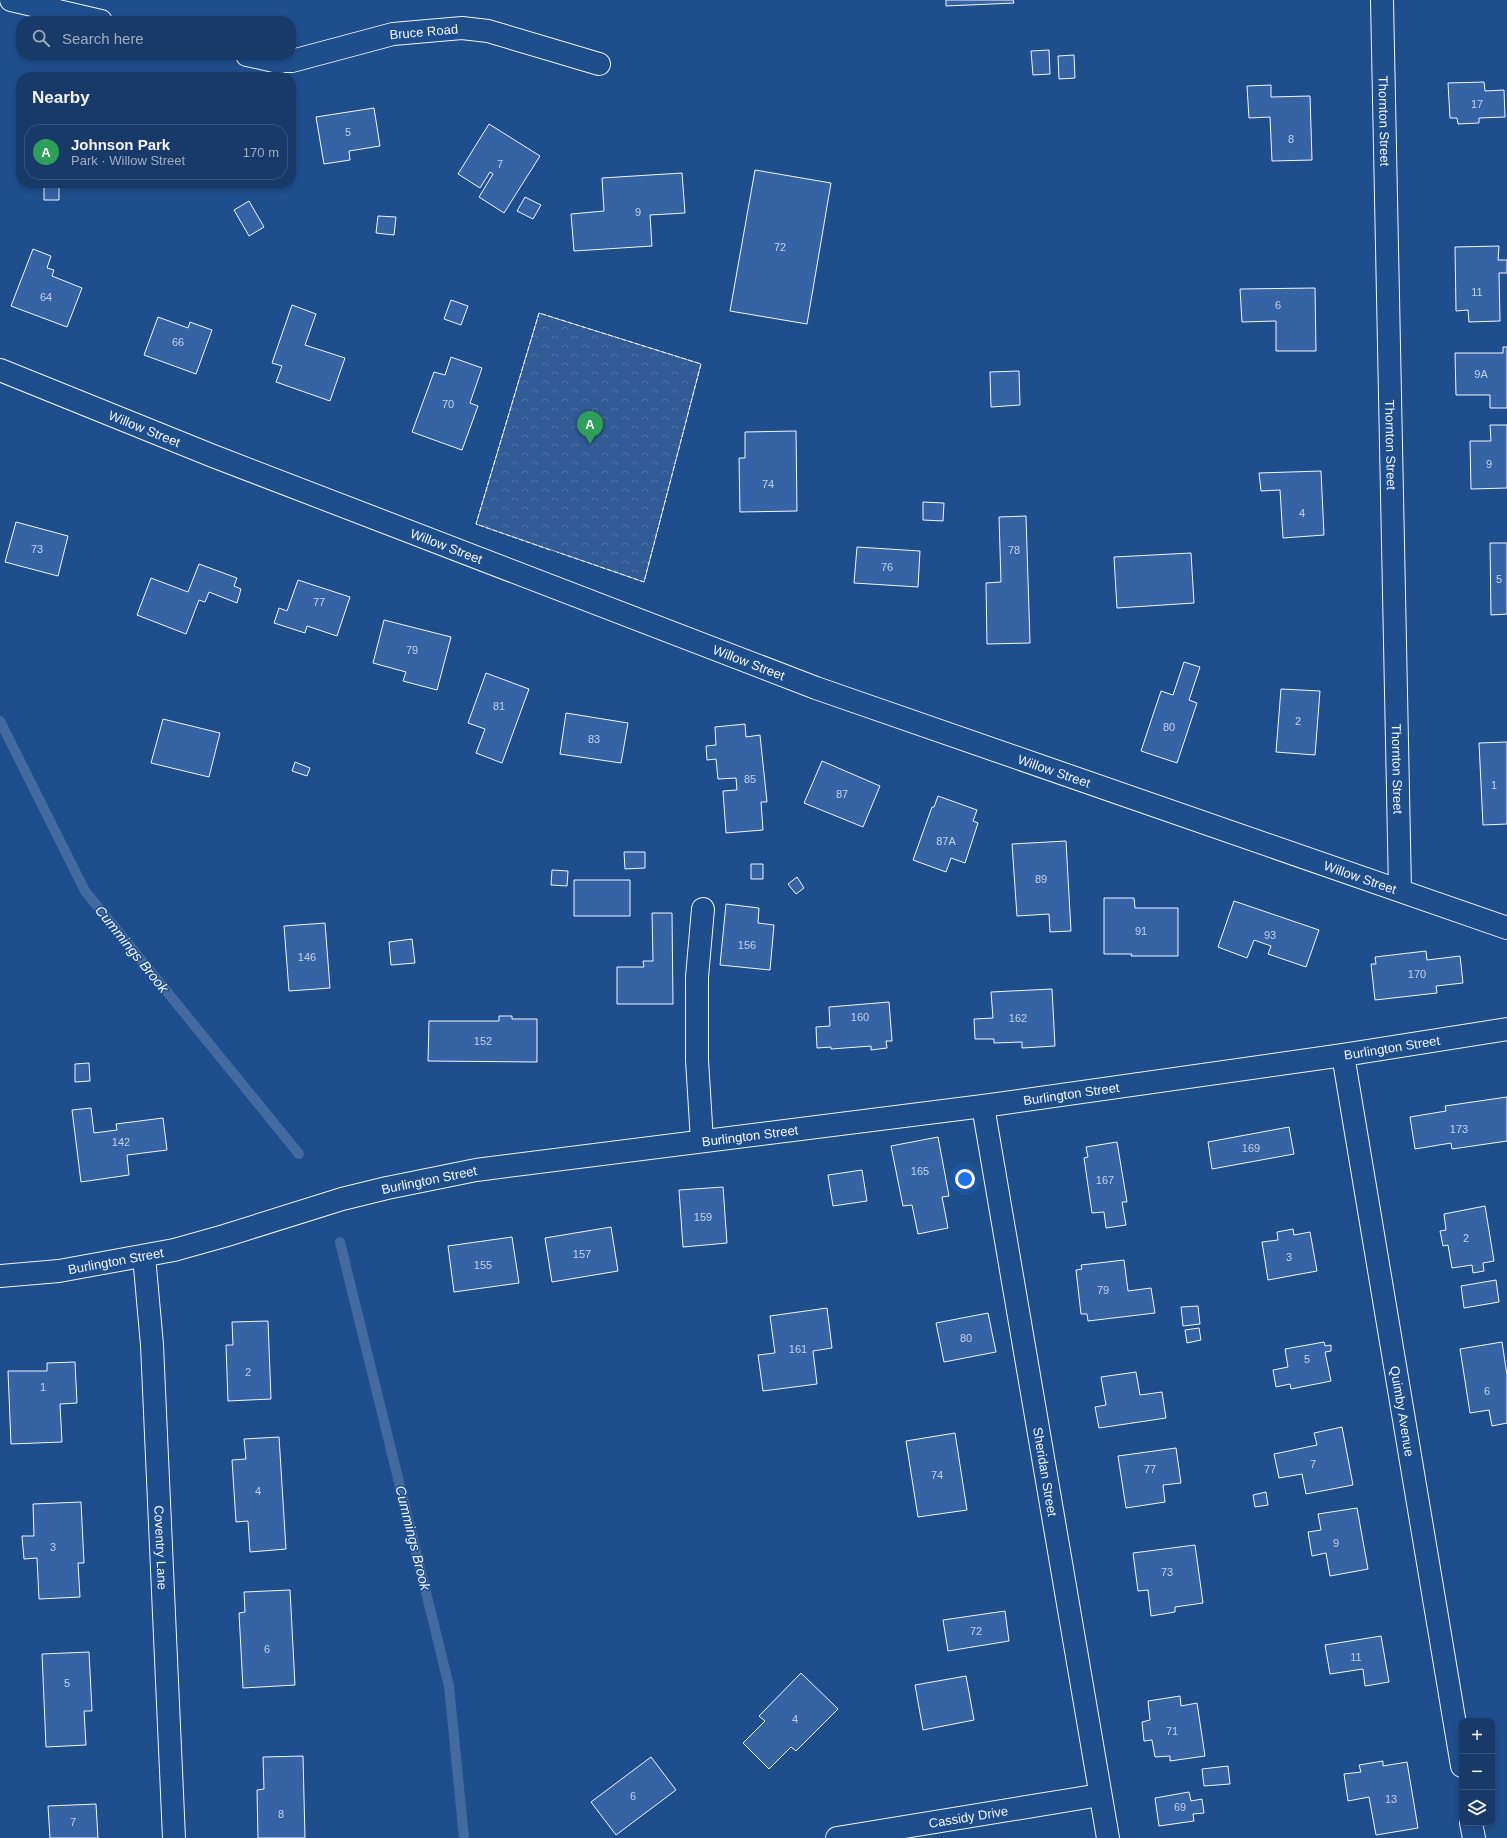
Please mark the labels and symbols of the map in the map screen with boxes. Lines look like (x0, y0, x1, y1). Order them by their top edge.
street label: Bruce Road (389, 21, 459, 42)
street label: Thornton Street (1376, 76, 1393, 167)
house number: 17 (1471, 98, 1483, 110)
house number: 5 (345, 126, 351, 138)
house number: 8 (1288, 133, 1294, 145)
house number: 7 (497, 158, 503, 170)
house number: 9 (635, 206, 641, 218)
house number: 72 (774, 241, 786, 253)
house number: 11 (1471, 286, 1483, 298)
house number: 64 (40, 291, 52, 303)
house number: 6 (1275, 299, 1281, 311)
house number: 66 (172, 336, 184, 348)
house number: 9A (1474, 368, 1488, 380)
house number: 70 (442, 398, 454, 410)
street label: Thornton Street (1383, 400, 1399, 491)
street label: Willow Street (107, 407, 183, 450)
pin: A (577, 411, 603, 444)
house number: 9 (1486, 458, 1492, 470)
house number: 74 (762, 478, 774, 490)
house number: 4 (1299, 507, 1305, 519)
street label: Willow Street (408, 525, 485, 567)
house number: 73 (31, 543, 43, 555)
house number: 78 (1008, 544, 1020, 556)
house number: 76 (881, 561, 893, 573)
house number: 5 (1496, 573, 1502, 585)
house number: 77 (313, 596, 325, 608)
street label: Willow Street (711, 642, 787, 683)
house number: 79 (406, 644, 418, 656)
house number: 81 (493, 700, 505, 712)
house number: 2 (1295, 715, 1301, 727)
house number: 80 (1163, 721, 1175, 733)
street label: Thornton Street (1389, 723, 1406, 815)
house number: 83 (588, 733, 600, 745)
street label: Willow Street (1016, 751, 1093, 790)
house number: 85 (744, 773, 756, 785)
house number: 1 (1491, 779, 1497, 791)
house number: 87 (836, 788, 848, 800)
house number: 87A (936, 835, 956, 847)
street label: Willow Street (1322, 858, 1399, 897)
house number: 89 (1035, 873, 1047, 885)
water label: Cummings Brook (92, 902, 173, 997)
house number: 91 (1135, 925, 1147, 937)
house number: 93 (1264, 929, 1276, 941)
house number: 156 (738, 939, 756, 951)
house number: 146 (298, 951, 316, 963)
house number: 170 (1408, 968, 1426, 980)
house number: 160 (851, 1011, 869, 1023)
house number: 162 (1009, 1012, 1027, 1024)
street label: Burlington Street (1343, 1032, 1441, 1062)
house number: 152 (474, 1035, 492, 1047)
street label: Burlington Street (1022, 1079, 1121, 1108)
street label: Burlington Street (701, 1122, 799, 1149)
house number: 173 (1450, 1123, 1468, 1135)
house number: 142 (112, 1136, 130, 1148)
house number: 169 (1242, 1142, 1260, 1154)
street label: Burlington Street (380, 1162, 478, 1197)
house number: 165 (911, 1165, 929, 1177)
your location (955, 1169, 975, 1189)
house number: 167 (1096, 1174, 1114, 1186)
house number: 159 (694, 1211, 712, 1223)
house number: 2 (1463, 1232, 1469, 1244)
street label: Burlington Street (67, 1244, 165, 1277)
house number: 157 (573, 1248, 591, 1260)
house number: 3 (1286, 1251, 1292, 1263)
house number: 155 (474, 1259, 492, 1271)
house number: 79 (1097, 1284, 1109, 1296)
house number: 80 (960, 1332, 972, 1344)
house number: 161 (789, 1343, 807, 1355)
house number: 5 (1304, 1353, 1310, 1365)
street label: Quimby Avenue (1388, 1365, 1418, 1457)
house number: 2 (245, 1366, 251, 1378)
house number: 1 (40, 1381, 46, 1393)
house number: 6 (1484, 1385, 1490, 1397)
street label: Sheridan Street (1030, 1426, 1061, 1518)
house number: 7 (1310, 1458, 1316, 1470)
house number: 77 (1144, 1463, 1156, 1475)
house number: 74 (931, 1469, 943, 1481)
water label: Cummings Brook (392, 1484, 434, 1593)
house number: 4 (255, 1485, 261, 1497)
street label: Coventry Lane (152, 1505, 170, 1590)
house number: 9 (1333, 1537, 1339, 1549)
house number: 3 (50, 1541, 56, 1553)
house number: 73 (1161, 1566, 1173, 1578)
house number: 72 (970, 1625, 982, 1637)
house number: 6 (264, 1643, 270, 1655)
house number: 11 (1350, 1651, 1362, 1663)
house number: 5 (64, 1677, 70, 1689)
house number: 4 (792, 1713, 798, 1725)
house number: 71 (1166, 1725, 1178, 1737)
house number: 6 (630, 1790, 636, 1802)
house number: 13 (1385, 1793, 1397, 1805)
house number: 69 (1174, 1801, 1186, 1813)
street label: Cassidy Drive (927, 1803, 1009, 1830)
house number: 8 (278, 1808, 284, 1820)
house number: 7 (70, 1816, 76, 1828)

